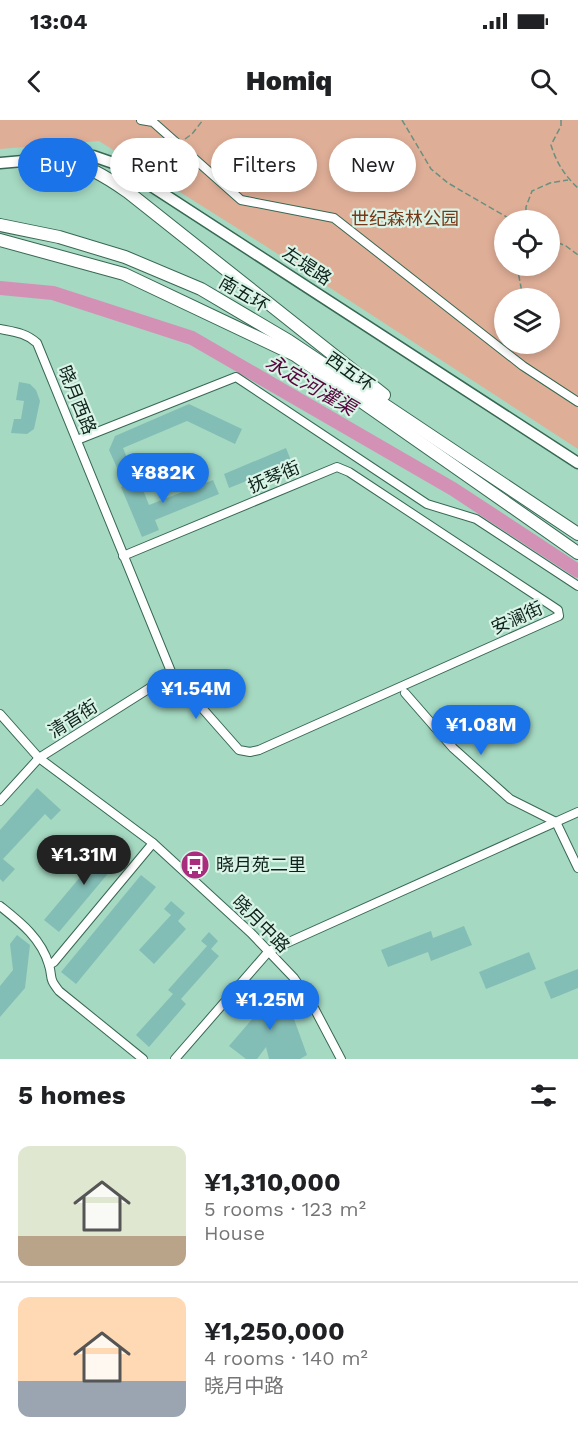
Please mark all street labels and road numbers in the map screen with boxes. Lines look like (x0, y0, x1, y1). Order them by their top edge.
street label: 左堤路 (279, 242, 336, 289)
street label: 南五环 (216, 271, 273, 316)
street label: 西五环 (322, 348, 378, 396)
street label: 晓月西路 (54, 363, 101, 437)
street label: 抚琴街 (245, 456, 303, 497)
street label: 安澜街 (488, 597, 546, 638)
street label: 清音街 (44, 695, 101, 742)
street label: 晓月中路 (228, 891, 294, 957)

